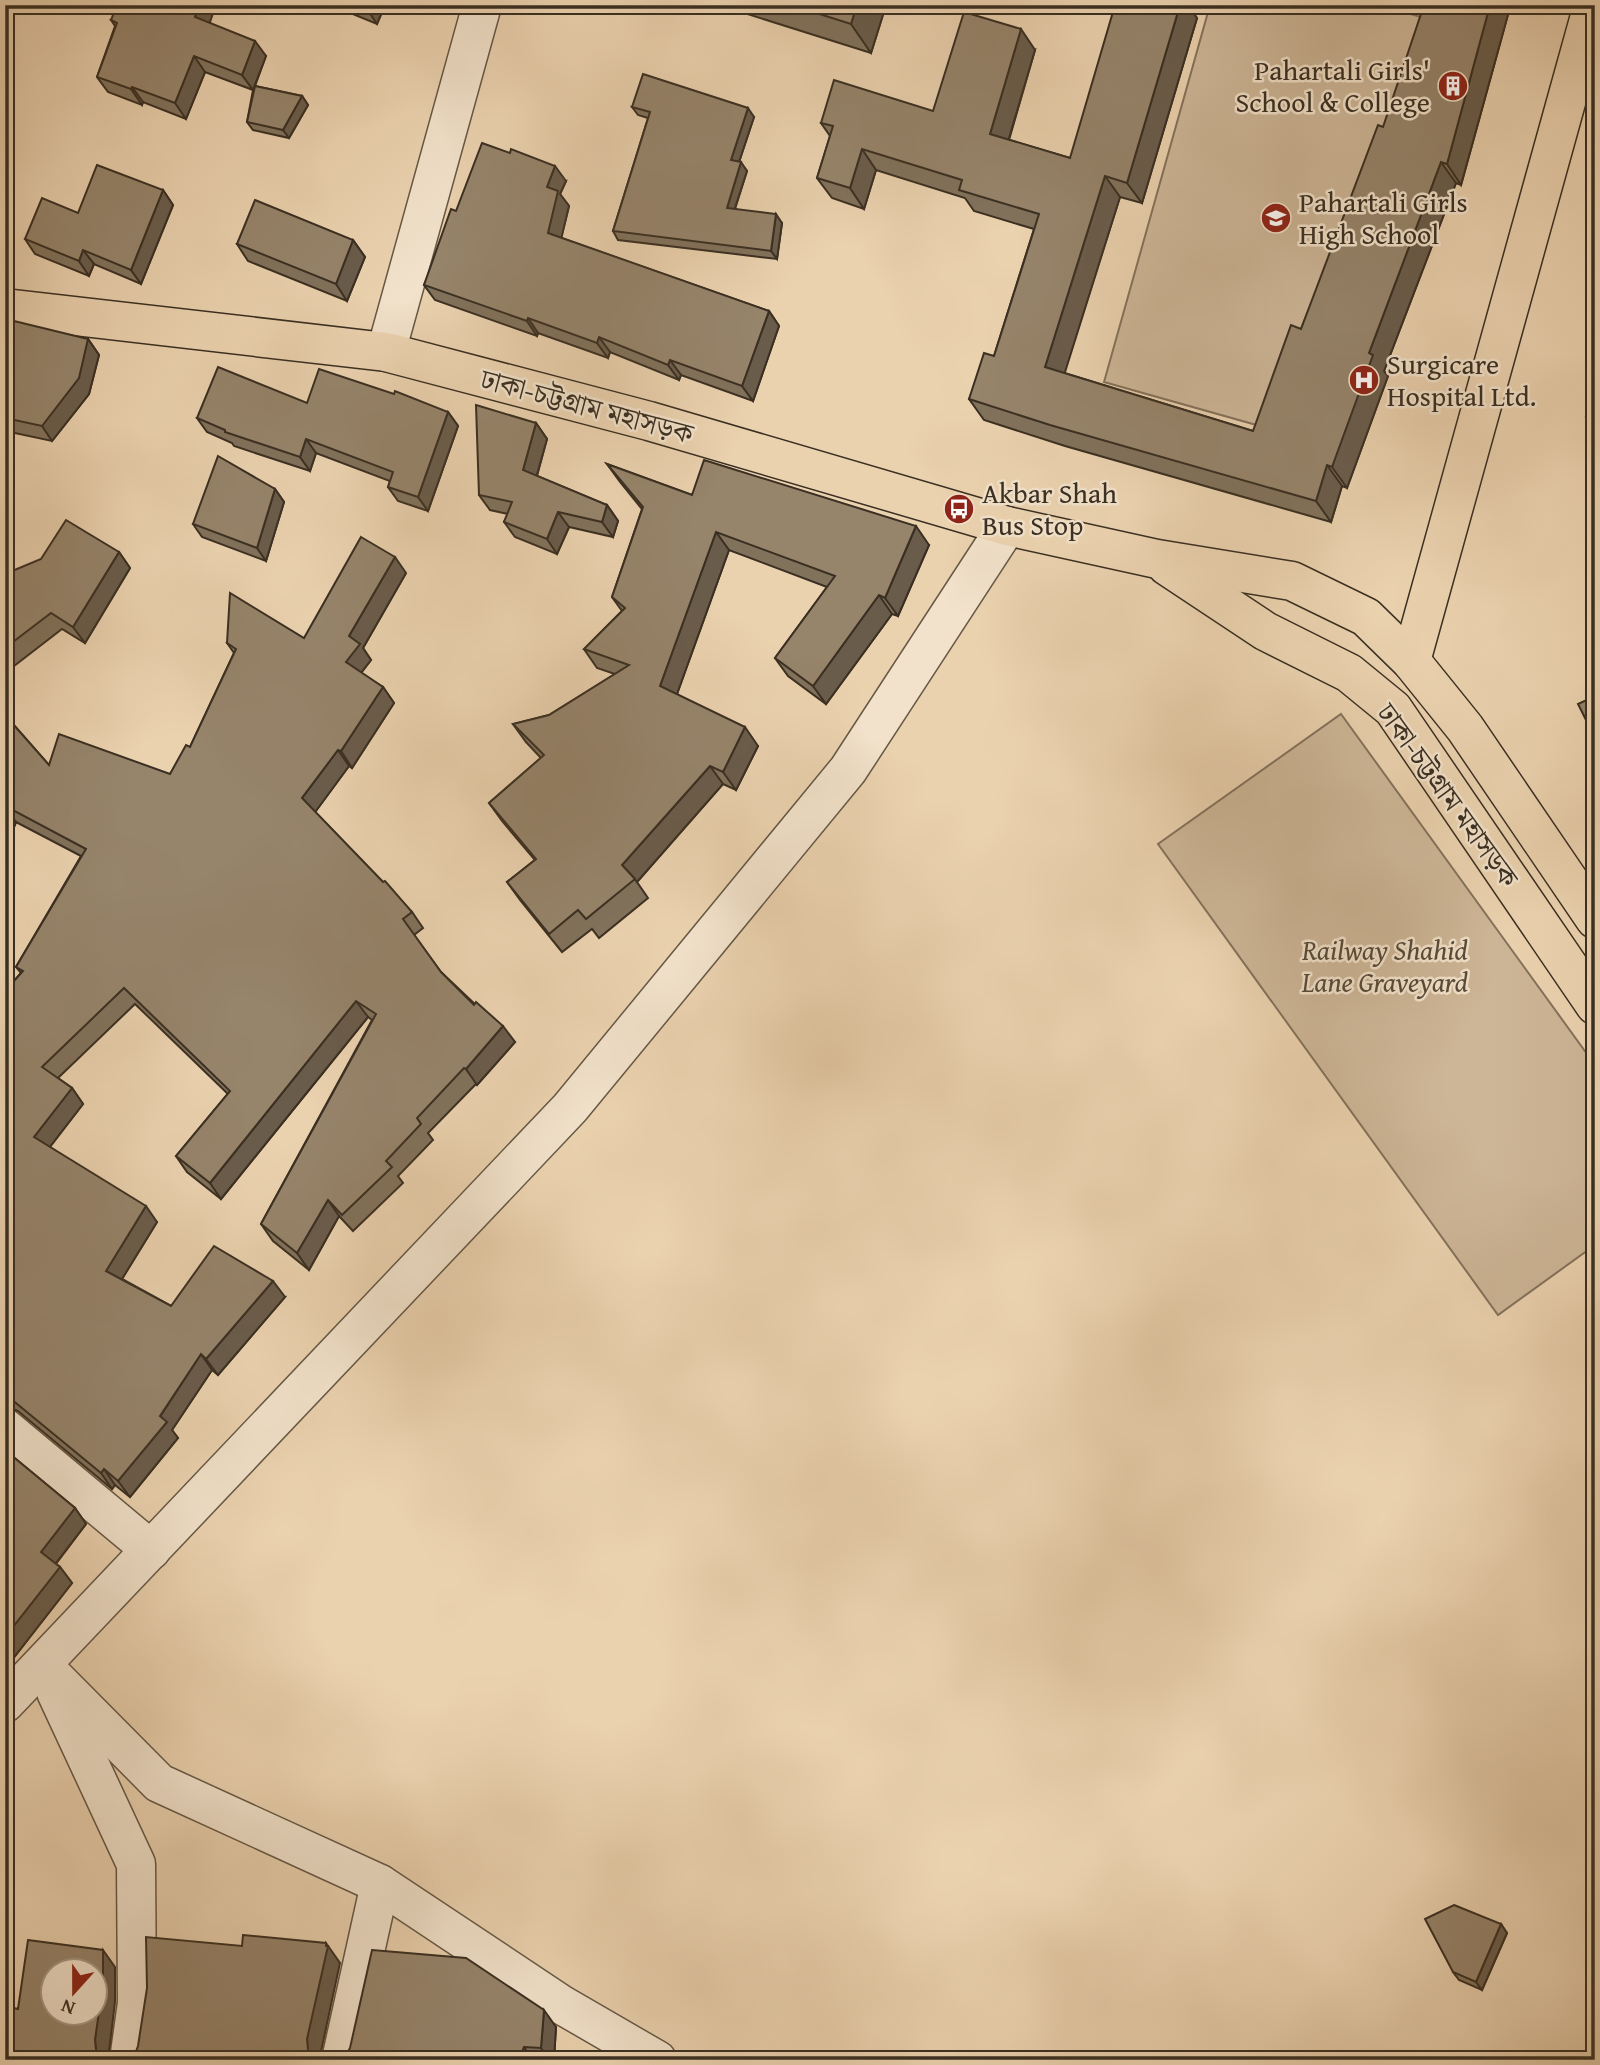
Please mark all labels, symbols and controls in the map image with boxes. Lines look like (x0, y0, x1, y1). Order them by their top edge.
place label: Pahartali Girls' School & College (1235, 49, 1430, 122)
building icon: Pahartali Girls' School & College (1436, 69, 1470, 103)
place label: Pahartali Girls High School (1299, 181, 1468, 254)
school or university icon: Pahartali Girls High School (1259, 201, 1293, 235)
place label: Surgicare Hospital Ltd. (1387, 343, 1536, 416)
street label: ঢাকা-চট্টগ্রাম মহাসড়ক (475, 357, 699, 454)
hospital icon: Surgicare Hospital Ltd. (1347, 363, 1381, 397)
place label: Akbar Shah Bus Stop (982, 472, 1117, 545)
bus stop icon: Akbar Shah Bus Stop (942, 492, 976, 526)
street label: ঢাকা-চট্টগ্রাম মহাসড়ক (1367, 693, 1530, 896)
park label: Railway Shahid Lane Graveyard (1301, 929, 1468, 1002)
north arrow (38, 1956, 108, 2026)
text: N (57, 1992, 79, 2023)

